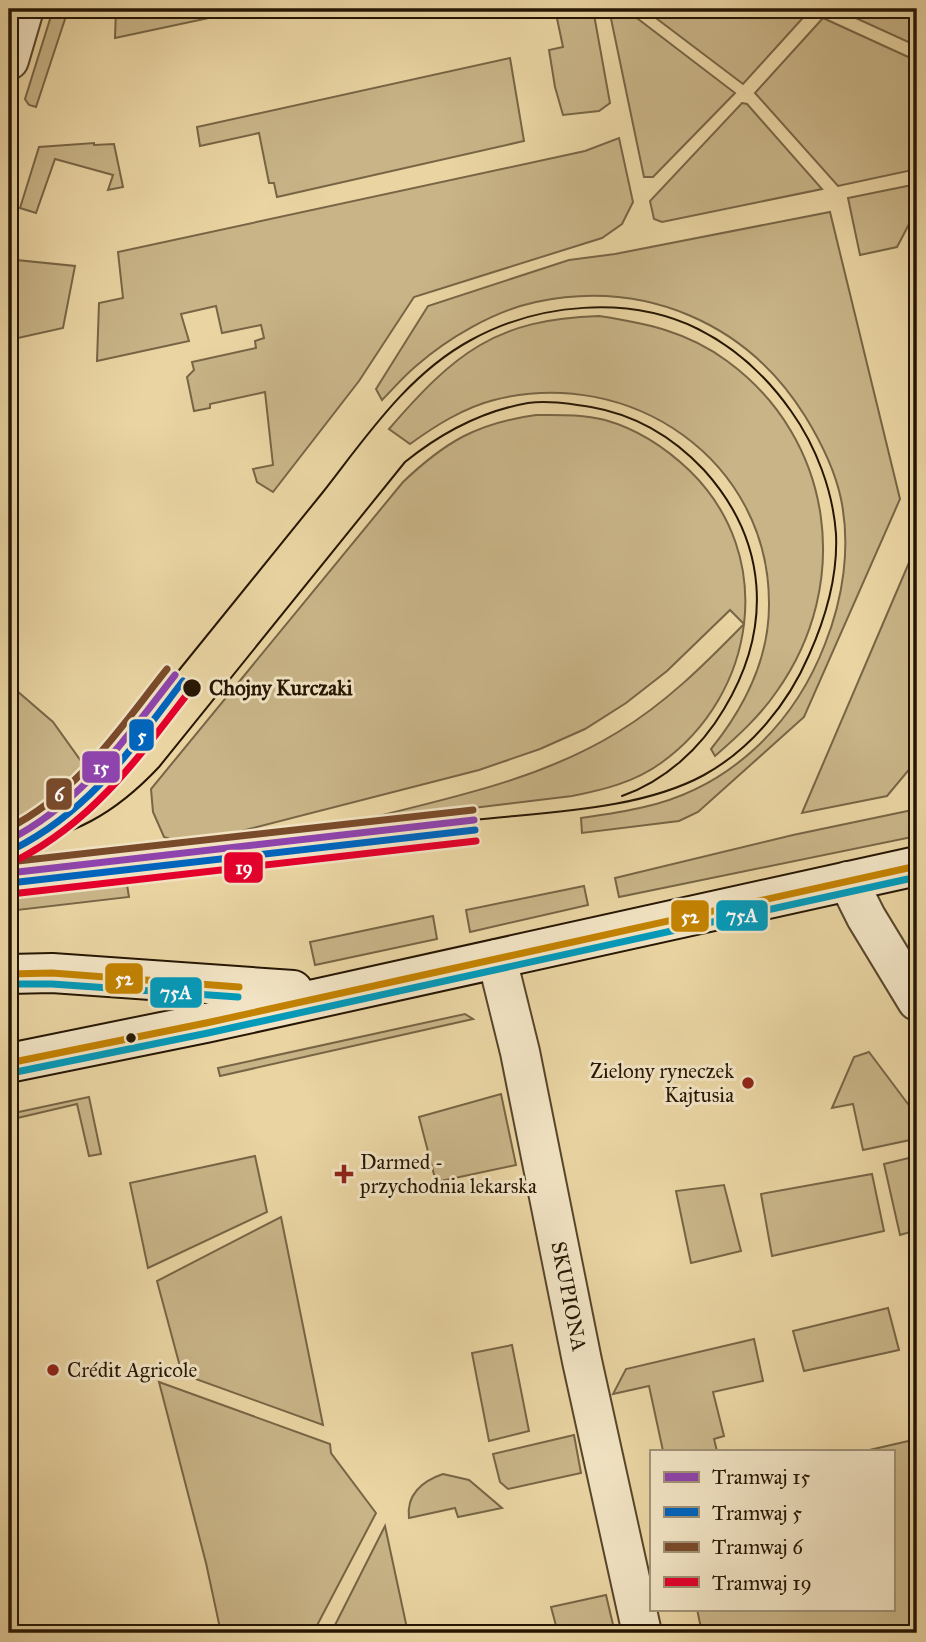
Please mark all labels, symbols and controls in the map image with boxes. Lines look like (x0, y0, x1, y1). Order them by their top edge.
place label: Chojny Kurczaki (209, 675, 353, 701)
marker: Chojny Kurczaki (181, 677, 203, 699)
line badge: 5 (128, 718, 155, 752)
text: 5 (138, 724, 147, 747)
line badge: 15 (81, 750, 121, 784)
text: 15 (93, 756, 109, 779)
line badge: 6 (45, 777, 73, 811)
text: 6 (54, 783, 65, 806)
line badge: 19 (223, 851, 264, 884)
text: 19 (235, 856, 253, 880)
line badge: 52 (670, 899, 710, 933)
line badge: 75A (715, 899, 769, 932)
text: 75A (726, 904, 758, 927)
text: 52 (681, 905, 700, 928)
line badge: 52 (104, 962, 144, 995)
text: 52 (115, 967, 134, 990)
line badge: 75A (149, 976, 203, 1009)
text: 75A (160, 981, 192, 1004)
unlabelled marker (124, 1031, 138, 1045)
place label: Zielony ryneczek Kajtusia (590, 1058, 734, 1108)
marker: Zielony ryneczek Kajtusia (740, 1075, 756, 1091)
place label: Darmed - przychodnia lekarska (359, 1149, 537, 1199)
marker: Darmed - przychodnia lekarska (334, 1164, 354, 1184)
street label: SKUPIONA (545, 1239, 593, 1354)
place label: Crédit Agricole (67, 1357, 198, 1383)
marker: Crédit Agricole (45, 1362, 61, 1378)
legend (650, 1450, 894, 1610)
text: Tramwaj 15 (712, 1464, 810, 1490)
text: Tramwaj 5 (712, 1500, 802, 1526)
text: Tramwaj 6 (712, 1534, 804, 1560)
text: Tramwaj 19 (712, 1570, 812, 1596)

